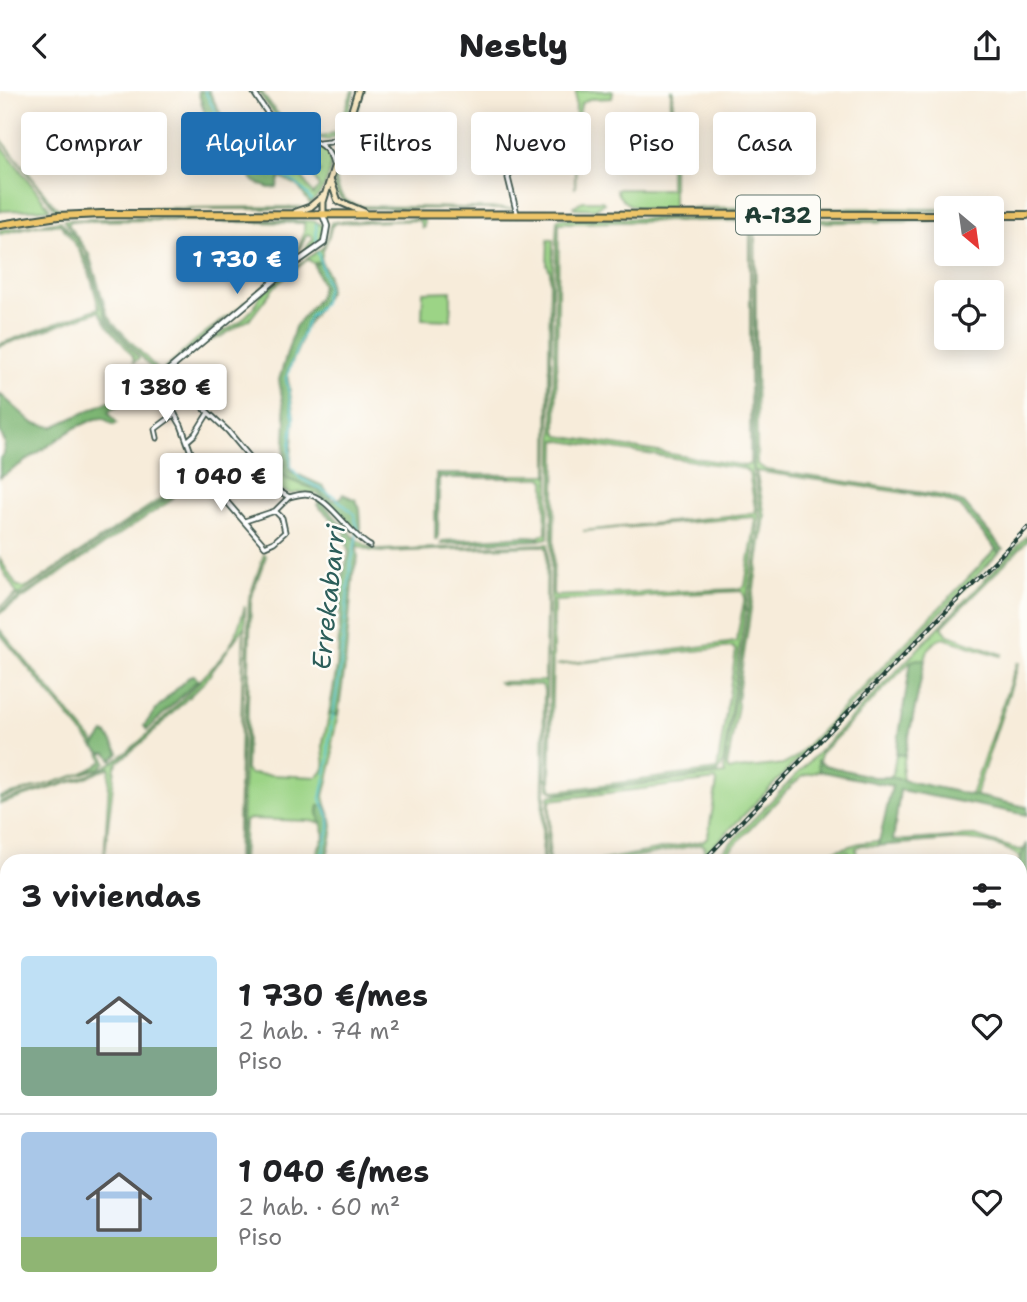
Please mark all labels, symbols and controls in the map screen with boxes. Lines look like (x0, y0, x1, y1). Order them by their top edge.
text: Nestly (459, 24, 568, 67)
icon: back (21, 27, 59, 65)
icon: share (968, 27, 1006, 65)
chip: Comprar (21, 112, 167, 175)
chip: Alquilar (181, 112, 321, 175)
chip: Filtros (335, 112, 457, 175)
chip: Nuevo (471, 112, 591, 175)
chip: Piso (605, 112, 699, 175)
chip: Casa (713, 112, 816, 175)
road number: A-132 (736, 196, 820, 235)
north arrow (934, 196, 1004, 266)
map controls (934, 196, 1004, 350)
pin: 1 730 € (172, 237, 302, 296)
text: 1 730 € (192, 244, 282, 274)
button: locate (934, 280, 1004, 350)
pin: 1 380 € (101, 365, 231, 424)
text: 1 380 € (121, 372, 211, 402)
pin: 1 040 € (156, 453, 286, 513)
text: 1 040 € (176, 461, 266, 491)
water label: Errekabarri (303, 522, 353, 671)
text: 3 viviendas (21, 876, 201, 917)
icon: filters (968, 877, 1006, 915)
text: 1 730 €/mes (238, 975, 428, 1016)
icon: home (77, 984, 161, 1068)
icon: heart (968, 1007, 1006, 1045)
text: 2 hab. · 74 m² (238, 1016, 400, 1046)
text: Piso (238, 1046, 282, 1076)
text: 1 040 €/mes (238, 1151, 429, 1192)
icon: home (77, 1160, 161, 1244)
icon: heart (968, 1183, 1006, 1221)
text: 2 hab. · 60 m² (238, 1192, 400, 1222)
text: Piso (238, 1222, 282, 1252)

